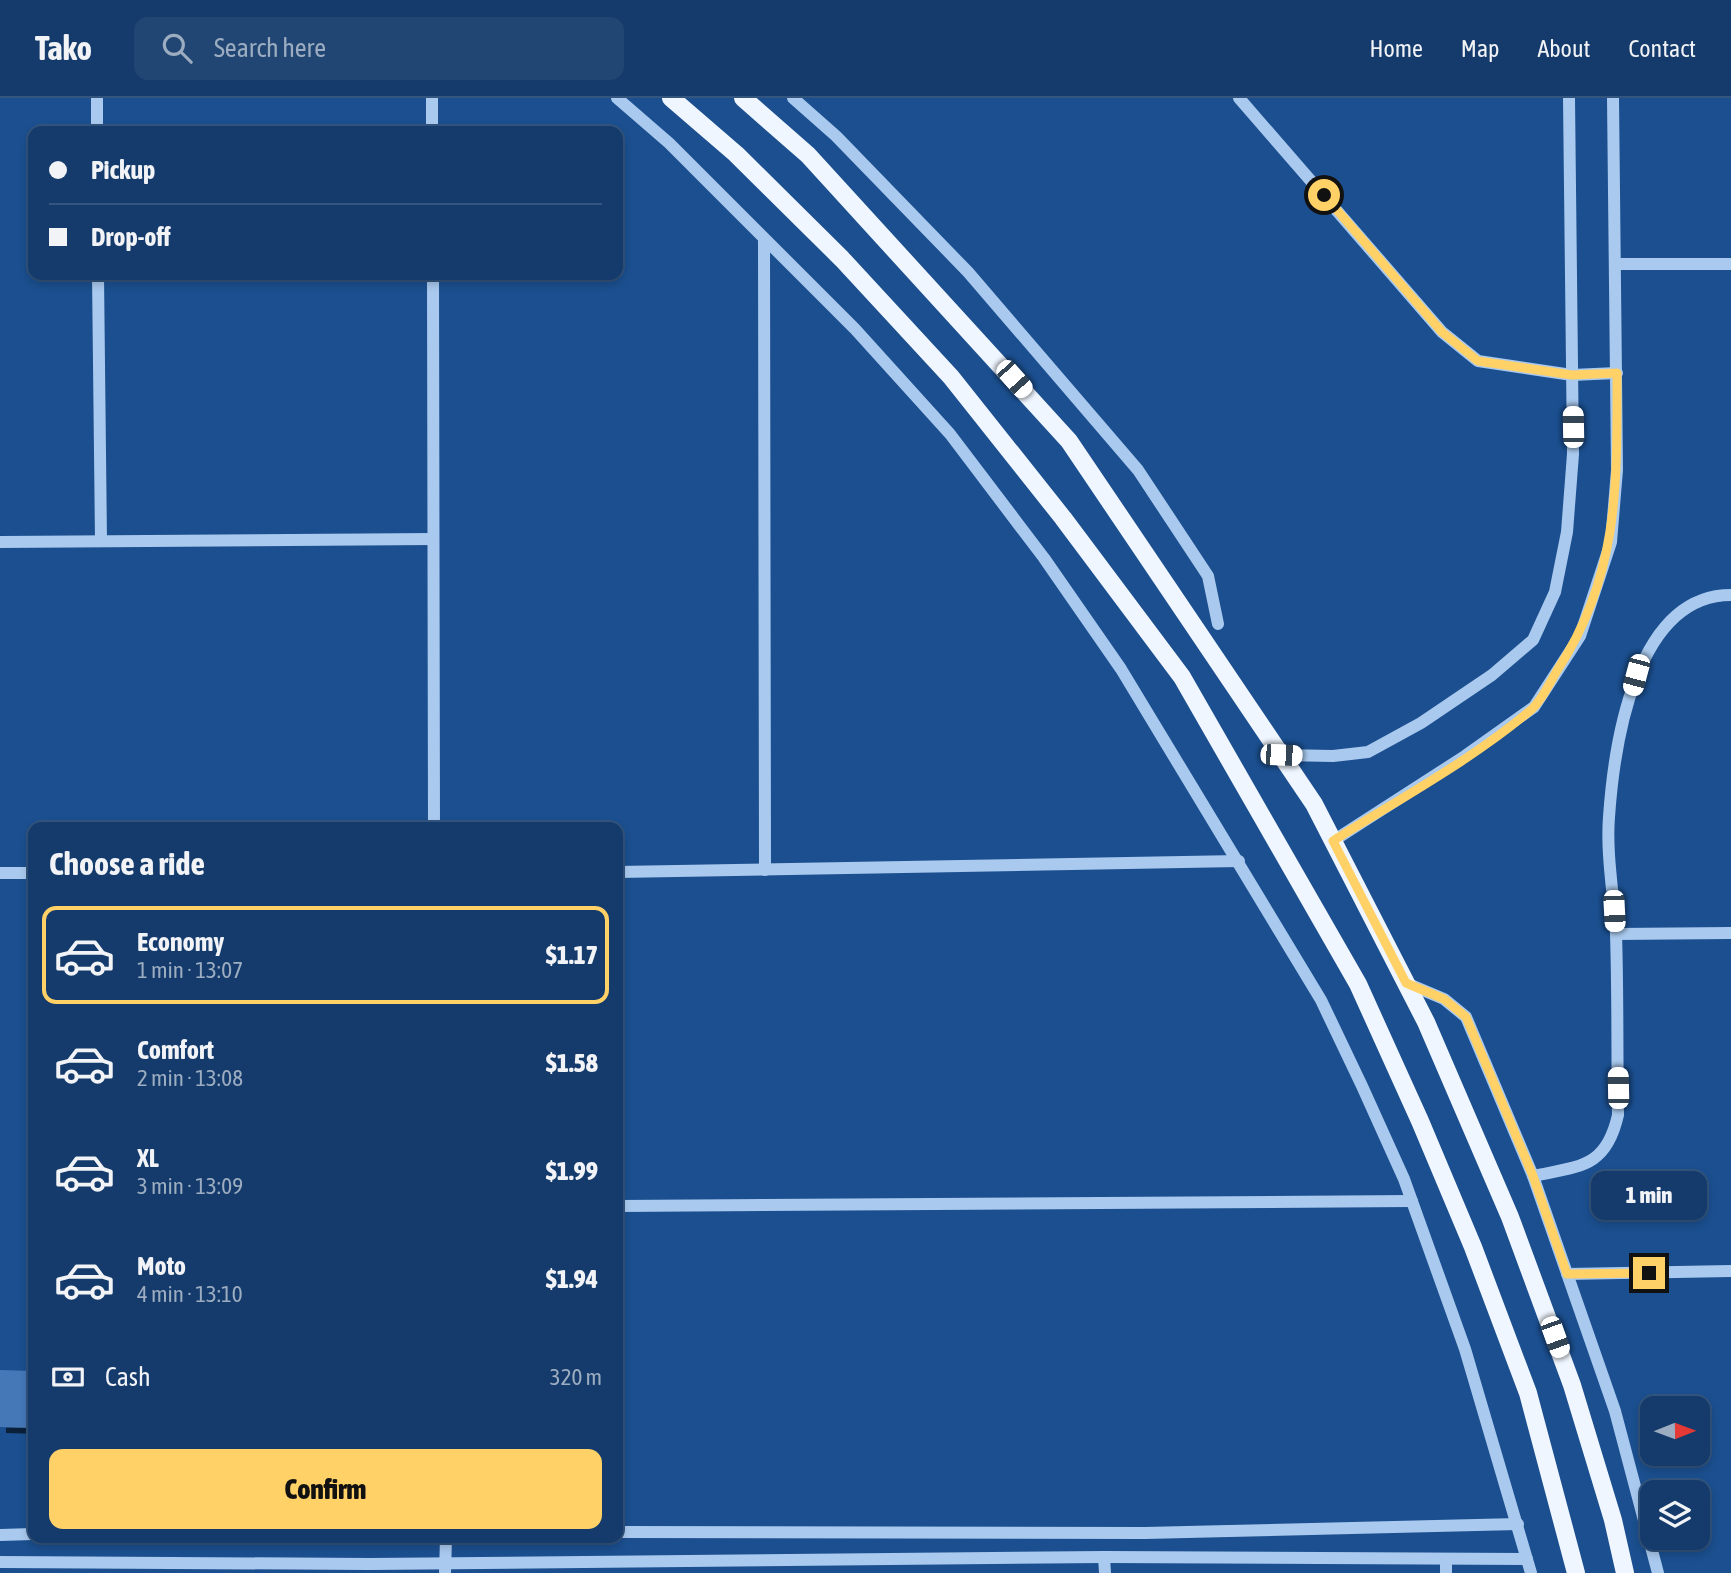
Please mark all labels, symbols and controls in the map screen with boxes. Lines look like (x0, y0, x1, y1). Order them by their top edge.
search box (134, 17, 624, 80)
text: Tako (35, 29, 92, 67)
icon: search (158, 29, 196, 67)
text: Search here (214, 33, 326, 63)
text: Home (1369, 35, 1423, 62)
text: Map (1461, 35, 1499, 62)
text: About (1537, 35, 1590, 62)
text: Contact (1628, 35, 1696, 62)
text: Pickup (91, 155, 155, 185)
route start (1308, 179, 1340, 211)
text: Drop-off (91, 222, 171, 252)
car (993, 356, 1036, 402)
car (1563, 406, 1584, 448)
car (1621, 652, 1652, 698)
car (1260, 744, 1303, 766)
text: Choose a ride (49, 845, 205, 882)
car (1603, 889, 1626, 933)
icon: car (53, 924, 116, 987)
text: Economy (137, 927, 224, 957)
text: $1.17 (546, 940, 598, 970)
text: 1 min · 13:07 (137, 957, 243, 983)
icon: car (53, 1032, 116, 1095)
text: Comfort (137, 1035, 214, 1065)
text: $1.58 (546, 1048, 598, 1078)
text: 2 min · 13:08 (137, 1065, 243, 1091)
car (1608, 1067, 1629, 1109)
icon: car (53, 1140, 116, 1203)
text: XL (137, 1143, 159, 1173)
text: $1.99 (546, 1156, 598, 1186)
callout: 1 min (1591, 1172, 1707, 1220)
text: 3 min · 13:09 (137, 1173, 243, 1199)
text: 1 min (1626, 1182, 1672, 1208)
icon: car (53, 1248, 116, 1311)
text: Moto (137, 1251, 186, 1281)
route end (1633, 1257, 1665, 1289)
text: $1.94 (546, 1264, 598, 1294)
text: 4 min · 13:10 (137, 1281, 243, 1307)
car (1538, 1314, 1573, 1360)
icon: cash (49, 1358, 87, 1396)
text: Cash (105, 1362, 151, 1392)
text: 320 m (550, 1364, 602, 1390)
north arrow (1640, 1396, 1710, 1466)
map controls (1640, 1396, 1710, 1550)
button: Confirm (49, 1449, 602, 1529)
button: layers (1640, 1480, 1710, 1550)

